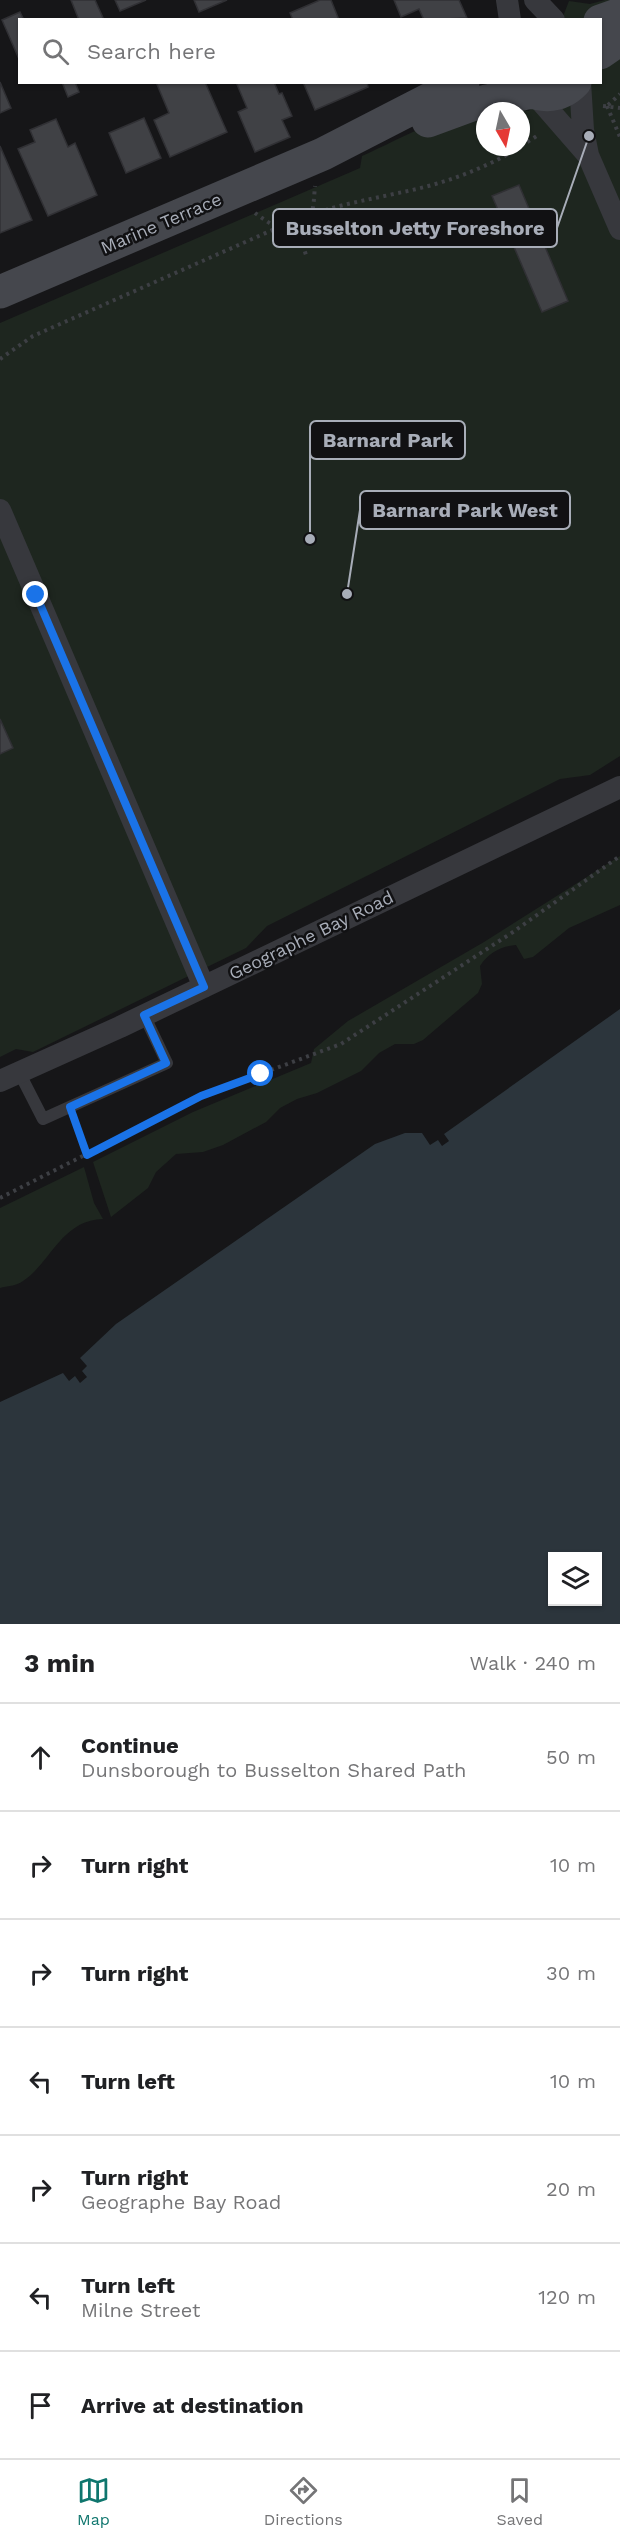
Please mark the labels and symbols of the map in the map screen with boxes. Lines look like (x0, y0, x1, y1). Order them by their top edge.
north arrow (476, 102, 530, 156)
street label: Marine Terrace (97, 188, 225, 258)
callout: Busselton Jetty Foreshore (273, 209, 557, 247)
text: Busselton Jetty Foreshore (285, 216, 545, 240)
callout: Barnard Park (310, 421, 465, 459)
text: Barnard Park (323, 428, 454, 452)
callout: Barnard Park West (360, 491, 570, 529)
text: Barnard Park West (372, 498, 558, 522)
route end (22, 581, 48, 607)
street label: Geographe Bay Road (225, 886, 397, 984)
route start (247, 1060, 273, 1086)

